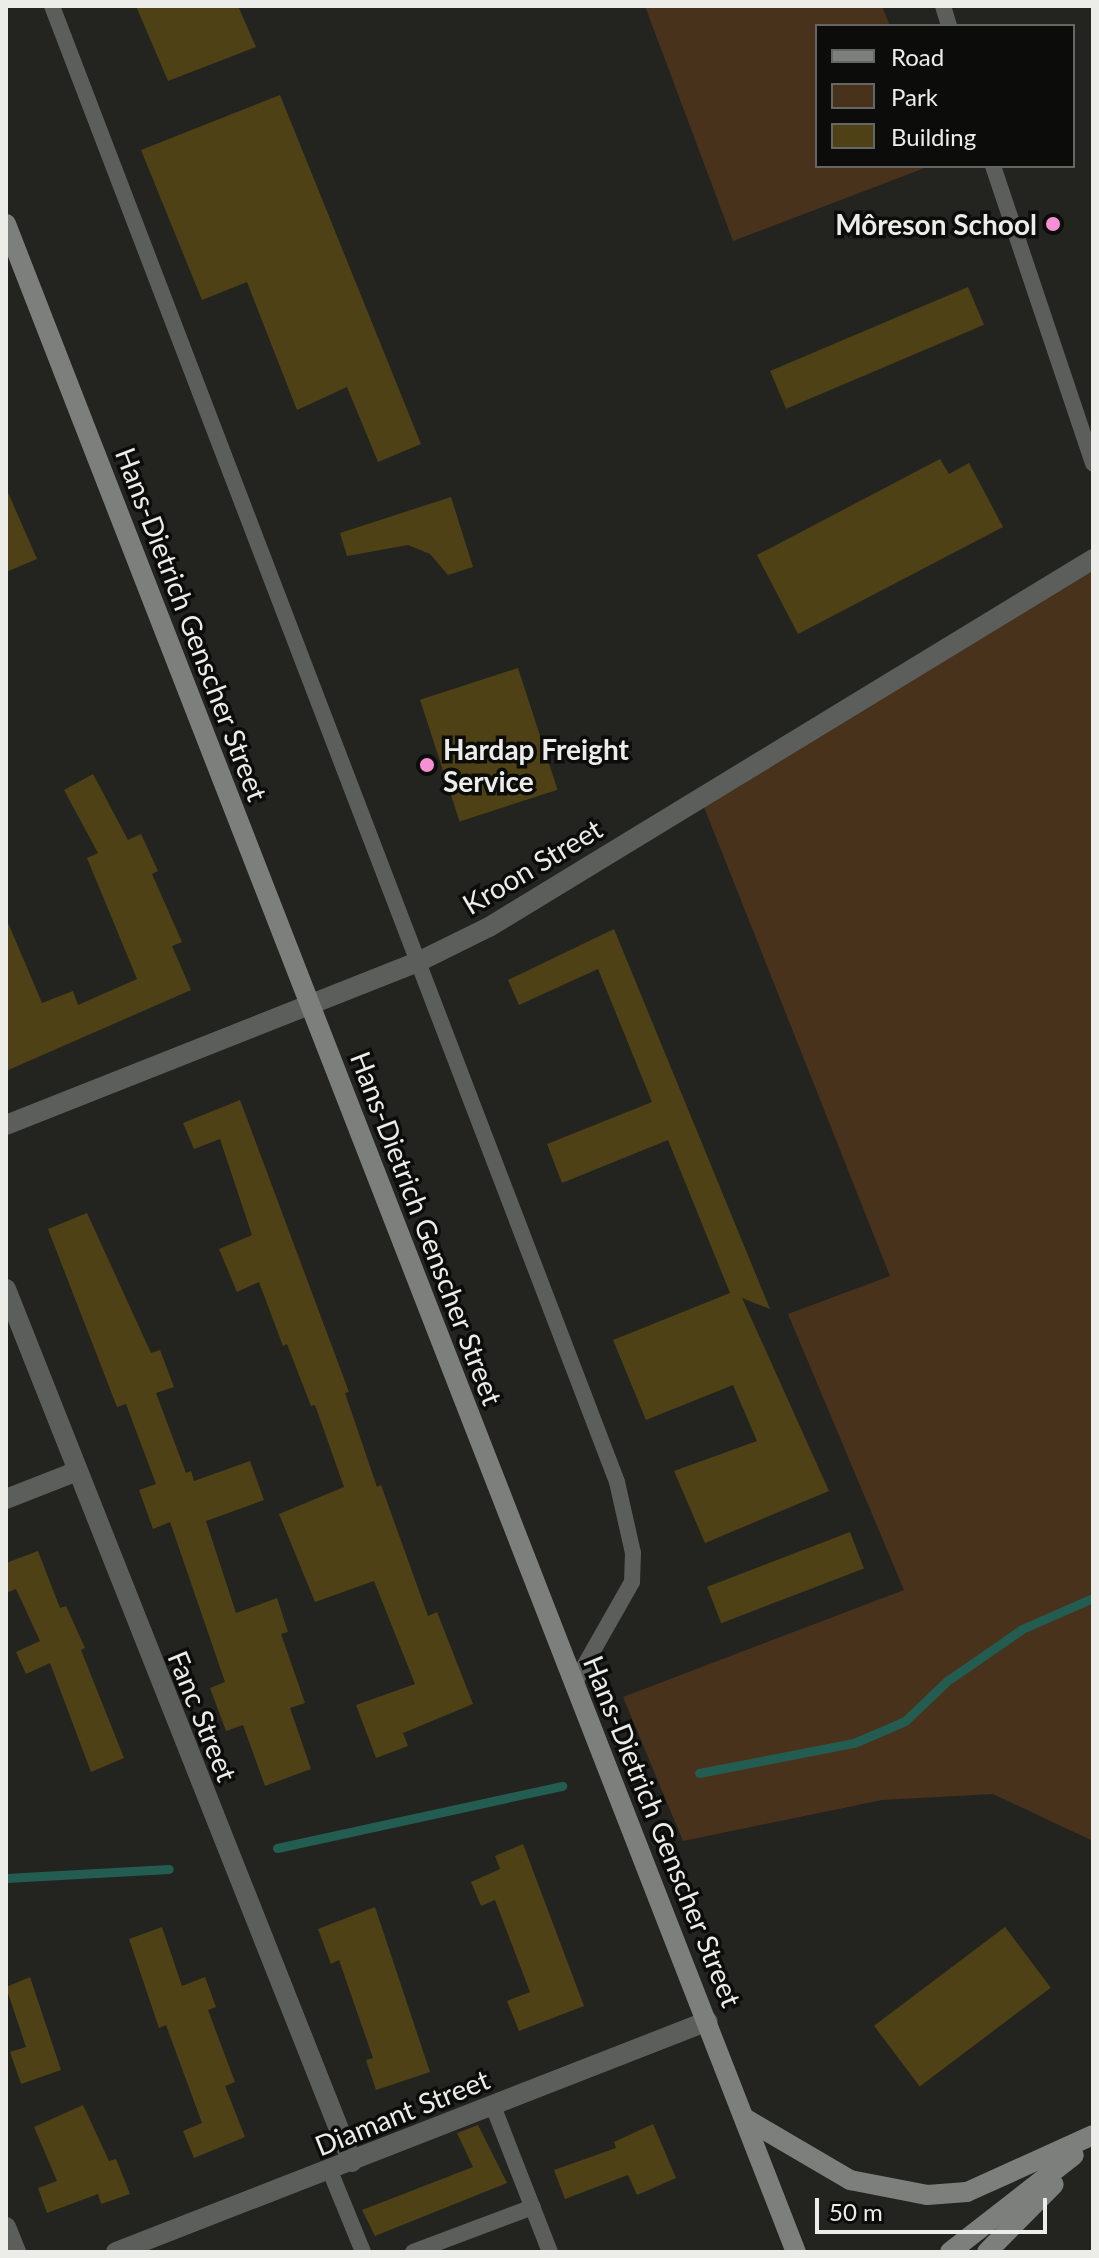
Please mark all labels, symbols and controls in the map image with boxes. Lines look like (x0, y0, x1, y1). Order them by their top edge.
legend (815, 24, 1075, 168)
text: Road (891, 42, 944, 71)
text: Park (891, 82, 938, 111)
text: Building (891, 122, 976, 151)
place label: Môreson School (835, 207, 1037, 241)
marker: Môreson School (1044, 215, 1062, 233)
street label: Hans-Dietrich Genscher Street (109, 442, 275, 806)
place label: Hardap Freight Service (443, 732, 629, 798)
marker: Hardap Freight Service (418, 756, 436, 774)
street label: Kroon Street (456, 811, 608, 921)
street label: Hans-Dietrich Genscher Street (344, 1046, 510, 1410)
street label: Fanc Street (162, 1646, 244, 1786)
street label: Hans-Dietrich Genscher Street (577, 1650, 749, 2012)
street label: Diamant Street (310, 2062, 494, 2162)
scale bar (819, 2182, 1051, 2232)
text: 50 m (829, 2197, 883, 2226)

